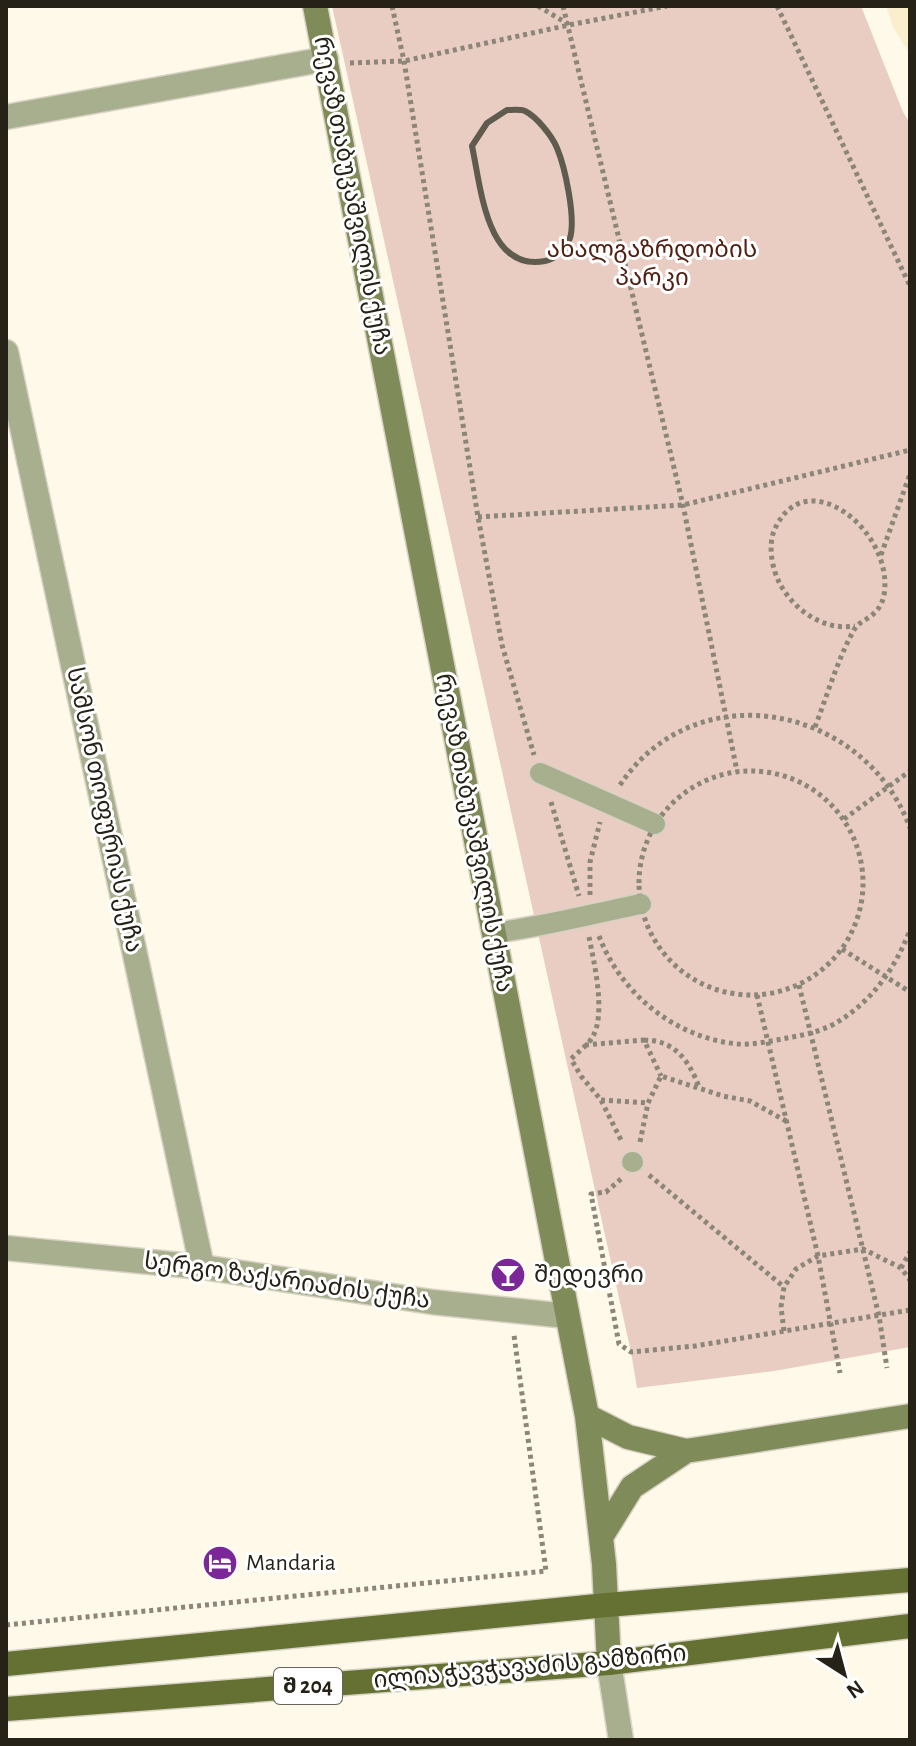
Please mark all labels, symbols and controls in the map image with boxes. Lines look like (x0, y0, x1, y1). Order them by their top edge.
street label: რევაზ თაბუკაშვილის ქუჩა (308, 35, 395, 357)
park label: ახალგაზრდობის პარკი (547, 238, 757, 291)
street label: სამსონ თოფურიას ქუჩა (61, 665, 146, 955)
street label: რევაზ თაბუკაშვილის ქუჩა (430, 672, 517, 994)
street label: სერგო ზაქარიაძის ქუჩა (143, 1249, 431, 1314)
bar icon: შედევრი (489, 1256, 527, 1294)
place label: შედევრი (534, 1263, 644, 1288)
hotel icon: Mandaria (201, 1544, 239, 1582)
place label: Mandaria (246, 1551, 336, 1575)
north arrow (804, 1634, 884, 1714)
street label: ილია ჭავჭავაძის გამზირი (373, 1641, 687, 1694)
road number: შ 204 (274, 1668, 342, 1704)
text: N (843, 1676, 868, 1703)

